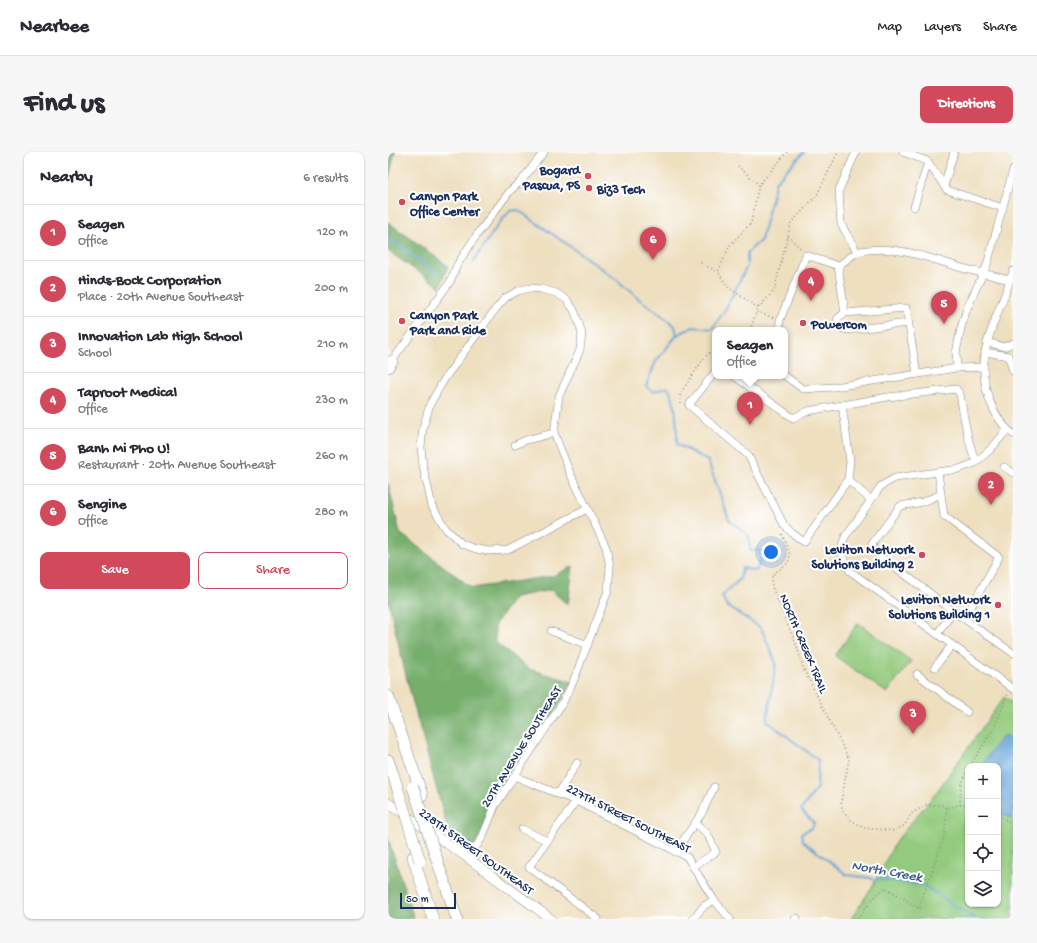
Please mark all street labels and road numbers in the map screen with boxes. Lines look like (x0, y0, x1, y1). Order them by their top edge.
street label: NORTH CREEK TRAIL (775, 592, 831, 697)
street label: 20TH AVENUE SOUTHEAST (479, 683, 566, 811)
street label: 227TH STREET SOUTHEAST (563, 781, 694, 858)
street label: 228TH STREET SOUTHEAST (415, 805, 537, 899)

